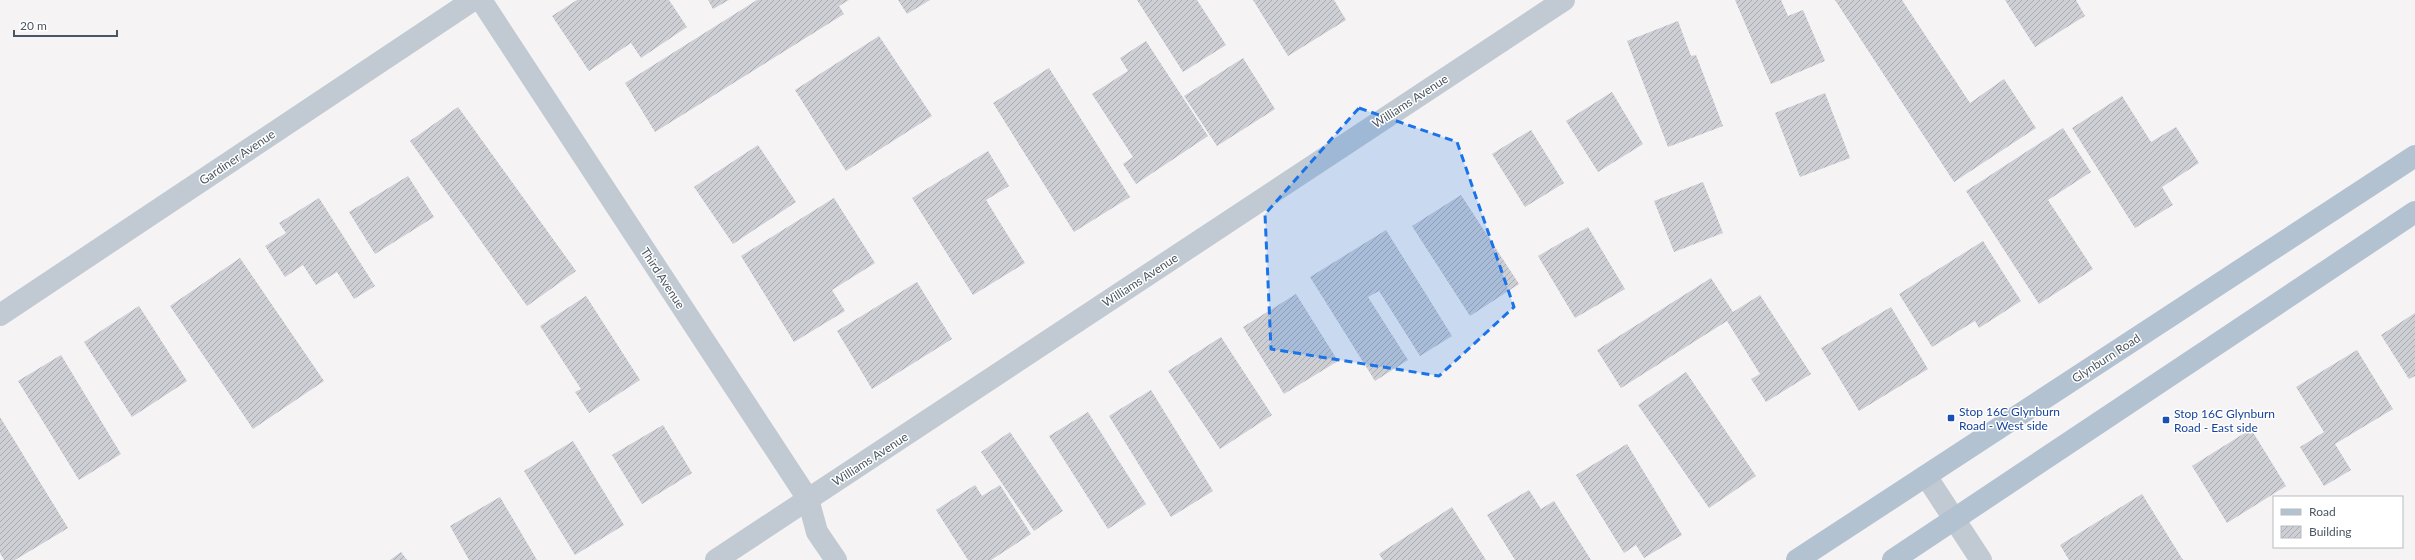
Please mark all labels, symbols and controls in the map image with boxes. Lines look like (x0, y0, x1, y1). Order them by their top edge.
scale bar (14, 12, 117, 38)
text: 20 m (20, 18, 47, 33)
street label: Williams Avenue (1369, 71, 1451, 131)
street label: Gardiner Avenue (196, 126, 278, 188)
street label: Third Avenue (638, 245, 688, 311)
street label: Williams Avenue (1099, 250, 1181, 310)
street label: Glynburn Road (2069, 330, 2143, 386)
place label: Stop 16C Glynburn Road - West side (1959, 404, 2060, 433)
place label: Stop 16C Glynburn Road - East side (2174, 406, 2275, 435)
marker: Stop 16C Glynburn Road - West side (1946, 413, 1956, 423)
marker: Stop 16C Glynburn Road - East side (2161, 415, 2171, 425)
street label: Williams Avenue (829, 429, 911, 489)
legend (2273, 496, 2403, 548)
text: Road (2309, 504, 2336, 519)
text: Building (2309, 524, 2352, 539)

